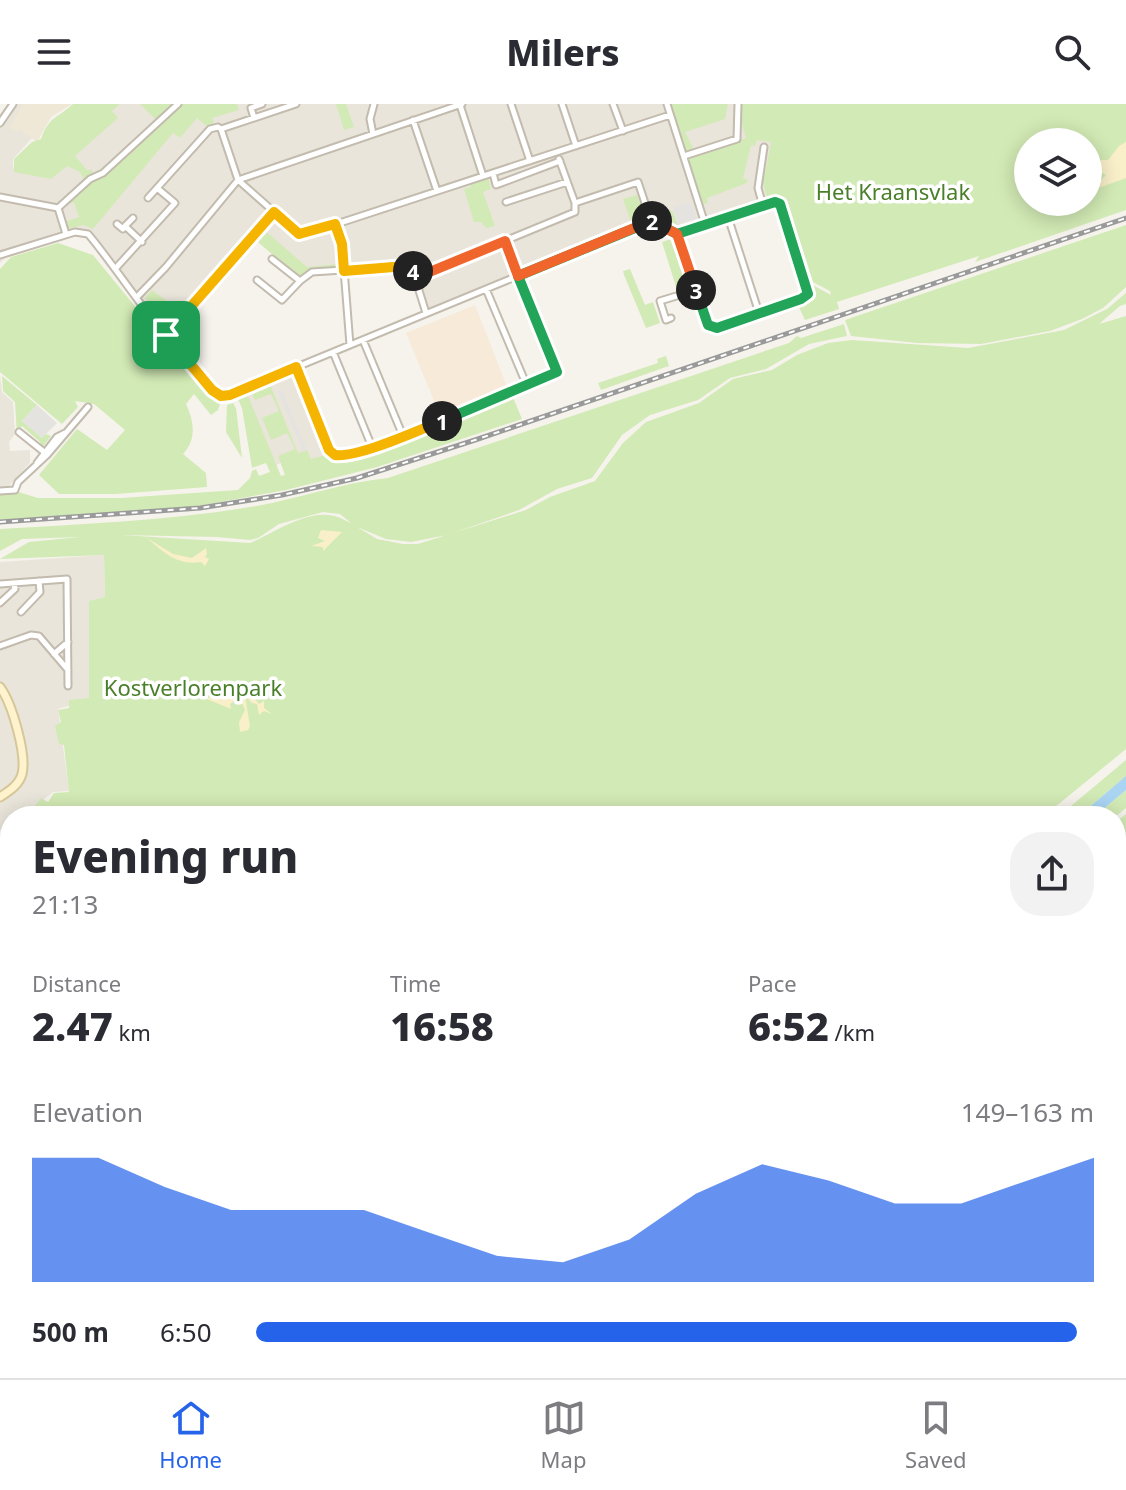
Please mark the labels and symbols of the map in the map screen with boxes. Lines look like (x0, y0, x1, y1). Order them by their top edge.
park label: Het Kraansvlak (816, 176, 970, 206)
pin: 2 (632, 201, 672, 241)
pin: 4 (393, 251, 433, 291)
pin: 3 (676, 270, 716, 310)
pin (132, 301, 200, 369)
pin: 1 (422, 401, 462, 441)
park label: Kostverlorenpark (104, 672, 282, 702)

